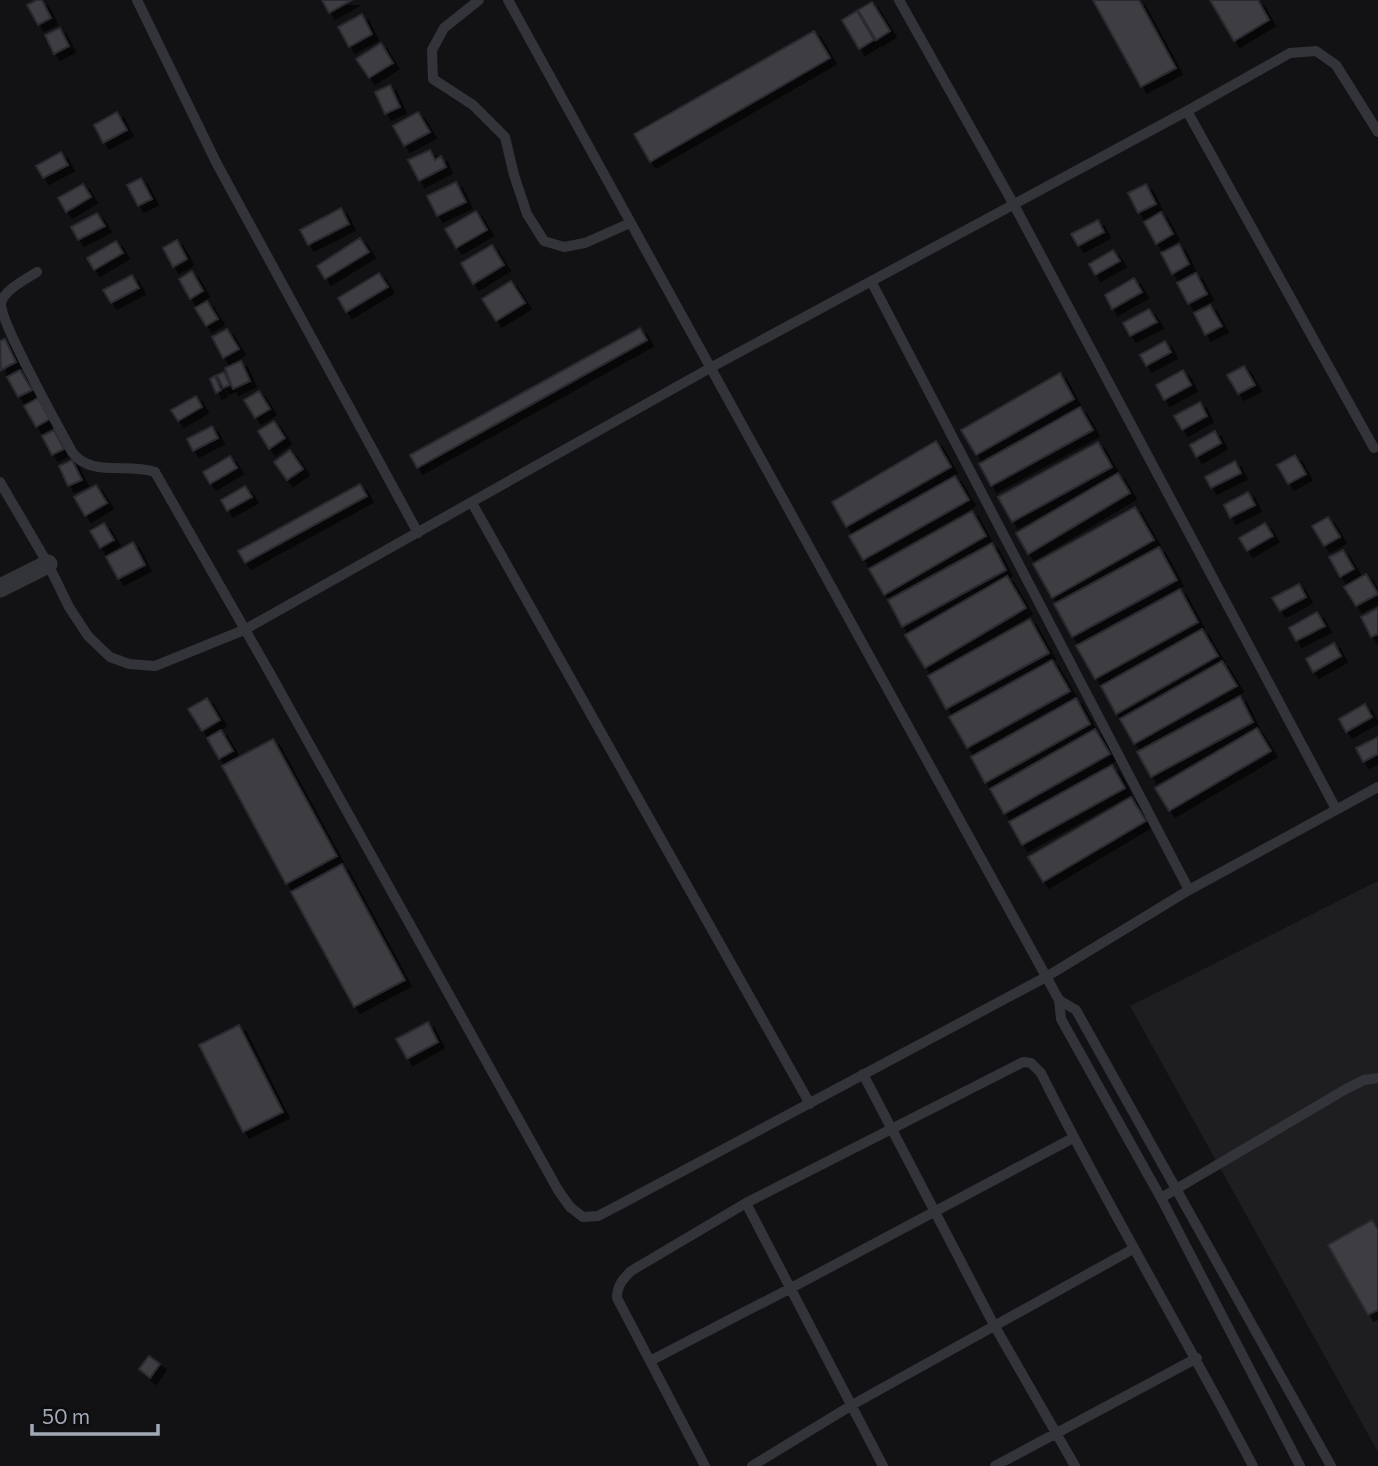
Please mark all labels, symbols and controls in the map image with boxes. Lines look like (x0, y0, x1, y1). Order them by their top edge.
scale bar (32, 1392, 158, 1436)
text: 50 m (42, 1403, 90, 1428)

